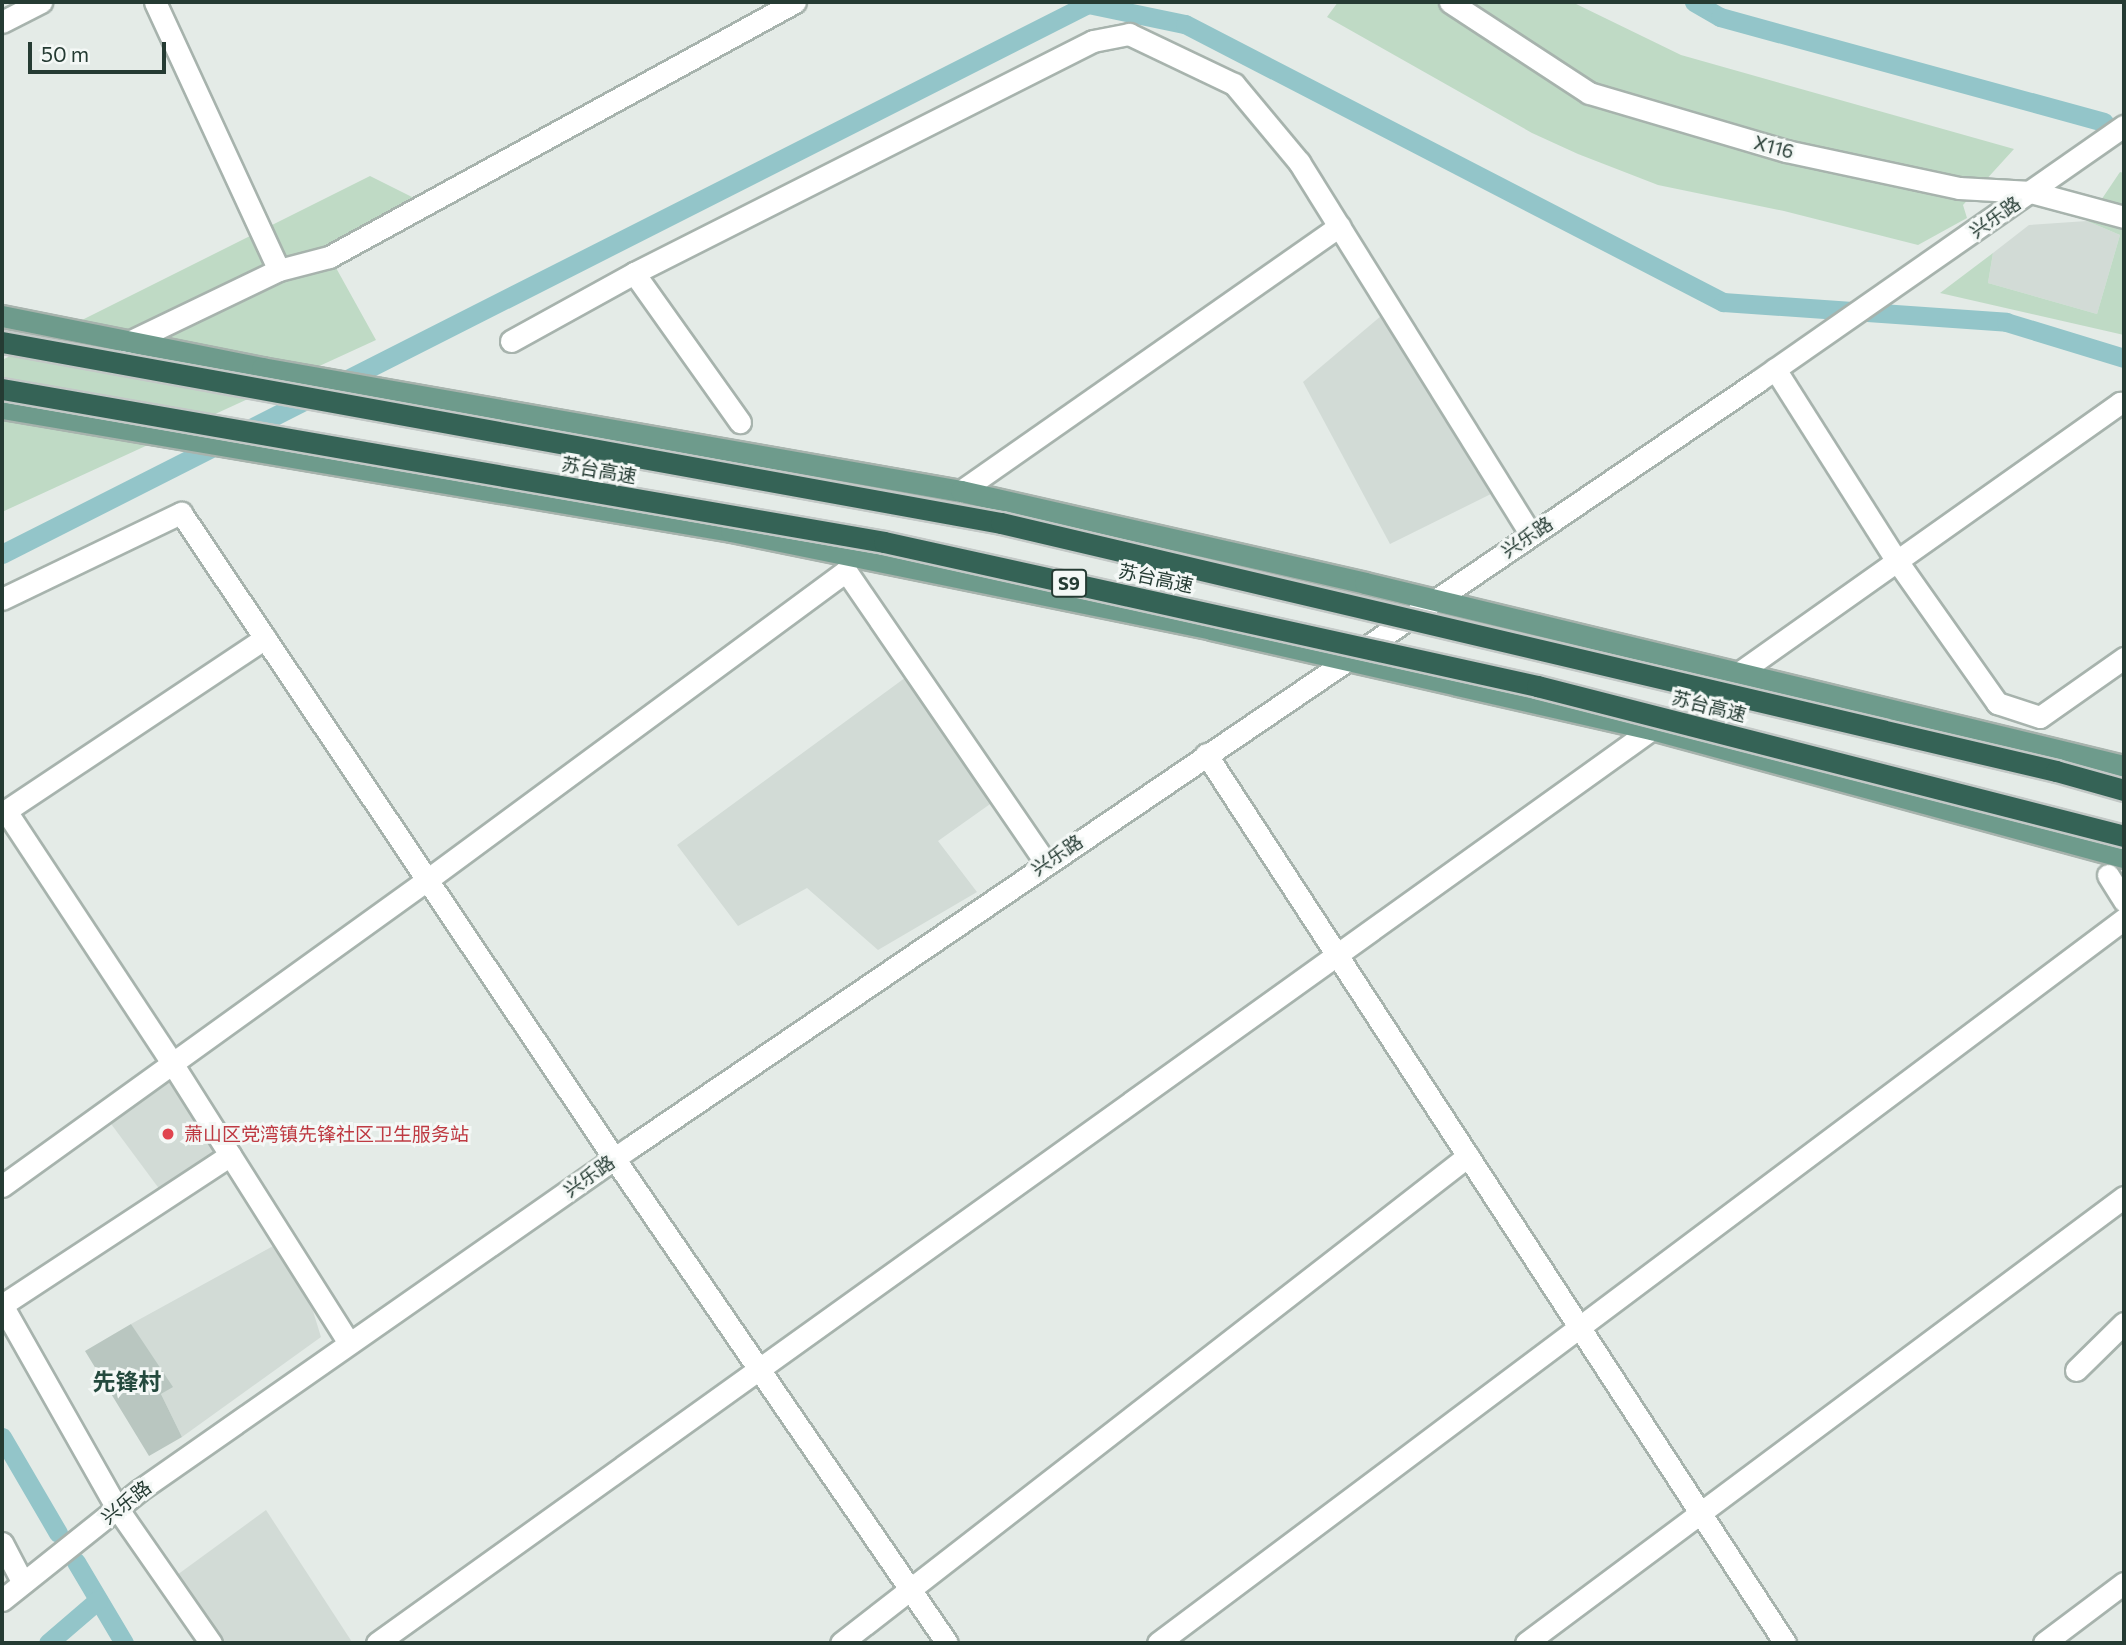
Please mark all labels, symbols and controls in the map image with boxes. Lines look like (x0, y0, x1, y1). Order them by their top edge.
scale bar (32, 28, 170, 72)
text: 50 m (41, 41, 89, 66)
street label: X116 (1752, 131, 1796, 163)
street label: 兴乐路 (1965, 191, 2025, 243)
street label: 苏台高速 (560, 452, 638, 488)
street label: 兴乐路 (1497, 512, 1557, 562)
street label: 苏台高速 (1116, 559, 1196, 597)
road number: S9 (1050, 568, 1088, 598)
street label: 苏台高速 (1669, 686, 1749, 726)
street label: 兴乐路 (1027, 830, 1087, 880)
place label: 萧山区党湾镇先锋社区卫生服务站 (184, 1123, 469, 1145)
marker: 萧山区党湾镇先锋社区卫生服务站 (158, 1124, 178, 1144)
street label: 兴乐路 (559, 1150, 619, 1202)
district label: 先锋村 (93, 1367, 161, 1395)
street label: 兴乐路 (97, 1475, 155, 1529)

